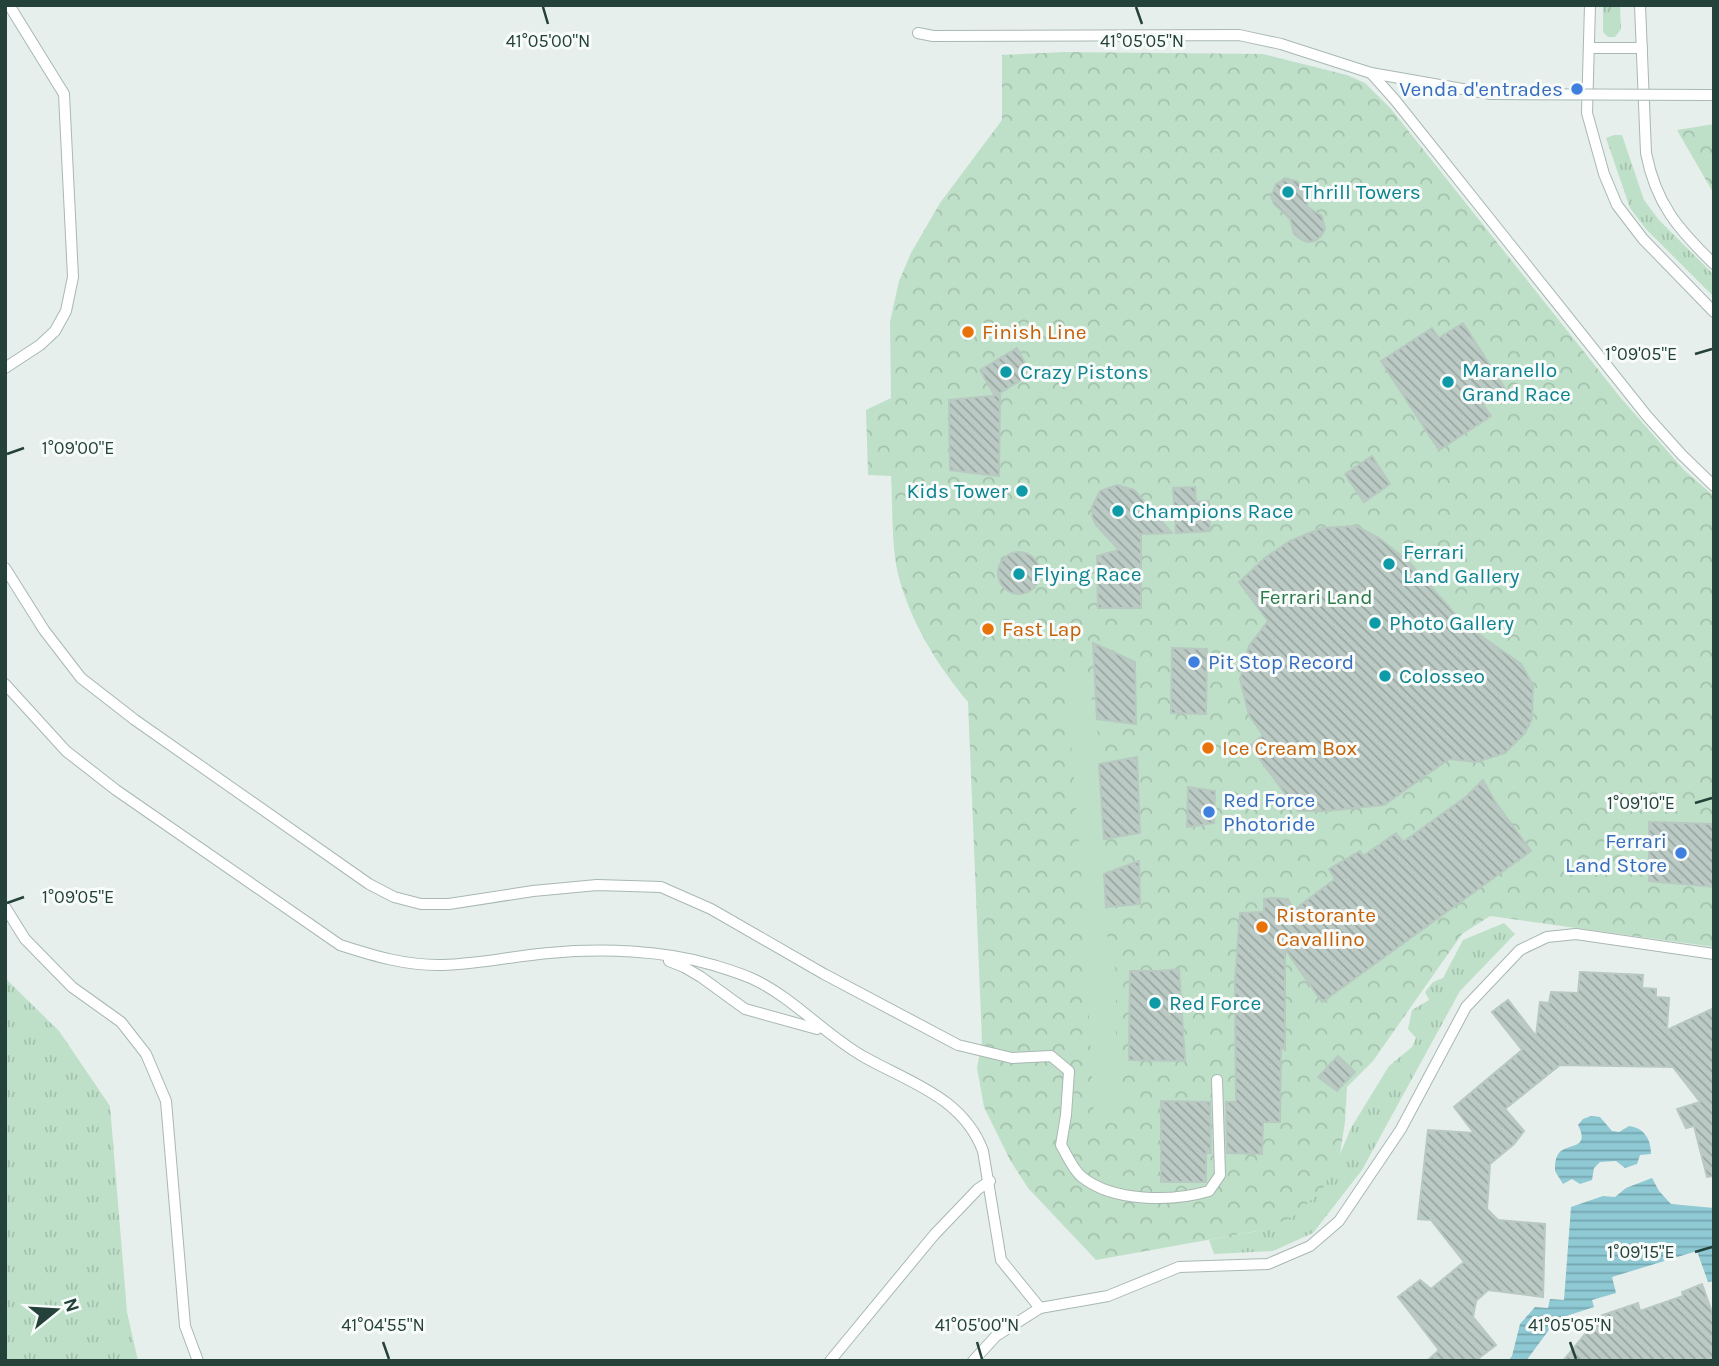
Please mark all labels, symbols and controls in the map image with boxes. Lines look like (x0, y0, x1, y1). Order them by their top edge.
text: 41°05'00"N (506, 30, 590, 52)
text: 41°05'05"N (1100, 30, 1184, 52)
place label: Venda d'entrades (1399, 77, 1563, 101)
marker: Venda d'entrades (1569, 81, 1585, 97)
place label: Thrill Towers (1302, 180, 1421, 204)
marker: Thrill Towers (1280, 184, 1296, 200)
place label: Finish Line (982, 320, 1086, 344)
marker: Finish Line (960, 324, 976, 340)
text: 1°09'05"E (1605, 343, 1677, 365)
place label: Maranello Grand Race (1462, 358, 1571, 406)
place label: Crazy Pistons (1020, 360, 1149, 384)
marker: Crazy Pistons (998, 364, 1014, 380)
marker: Maranello Grand Race (1440, 374, 1456, 390)
text: 1°09'00"E (42, 437, 114, 459)
place label: Kids Tower (907, 479, 1008, 503)
marker: Kids Tower (1014, 483, 1030, 499)
place label: Champions Race (1132, 499, 1294, 523)
marker: Champions Race (1110, 503, 1126, 519)
place label: Ferrari Land Gallery (1403, 540, 1520, 588)
marker: Ferrari Land Gallery (1381, 556, 1397, 572)
place label: Flying Race (1033, 562, 1141, 586)
marker: Flying Race (1011, 566, 1027, 582)
park label: Ferrari Land (1259, 585, 1373, 609)
place label: Photo Gallery (1389, 611, 1514, 635)
marker: Photo Gallery (1367, 615, 1383, 631)
place label: Fast Lap (1002, 617, 1082, 641)
marker: Fast Lap (980, 621, 996, 637)
place label: Pit Stop Record (1208, 650, 1354, 674)
marker: Pit Stop Record (1186, 654, 1202, 670)
place label: Colosseo (1399, 664, 1485, 688)
marker: Colosseo (1377, 668, 1393, 684)
place label: Ice Cream Box (1222, 736, 1357, 760)
marker: Ice Cream Box (1200, 740, 1216, 756)
place label: Red Force Photoride (1223, 788, 1315, 836)
text: 1°09'10"E (1607, 792, 1675, 814)
marker: Red Force Photoride (1201, 804, 1217, 820)
place label: Ferrari Land Store (1565, 829, 1667, 877)
marker: Ferrari Land Store (1673, 845, 1689, 861)
text: 1°09'05"E (42, 886, 114, 908)
place label: Ristorante Cavallino (1276, 903, 1376, 951)
marker: Ristorante Cavallino (1254, 919, 1270, 935)
place label: Red Force (1169, 991, 1261, 1015)
marker: Red Force (1147, 995, 1163, 1011)
text: 1°09'15"E (1607, 1241, 1675, 1263)
north arrow (21, 1275, 91, 1345)
text: N (59, 1295, 84, 1315)
text: 41°04'55"N (341, 1314, 425, 1336)
text: 41°05'00"N (935, 1314, 1019, 1336)
text: 41°05'05"N (1528, 1314, 1612, 1336)

